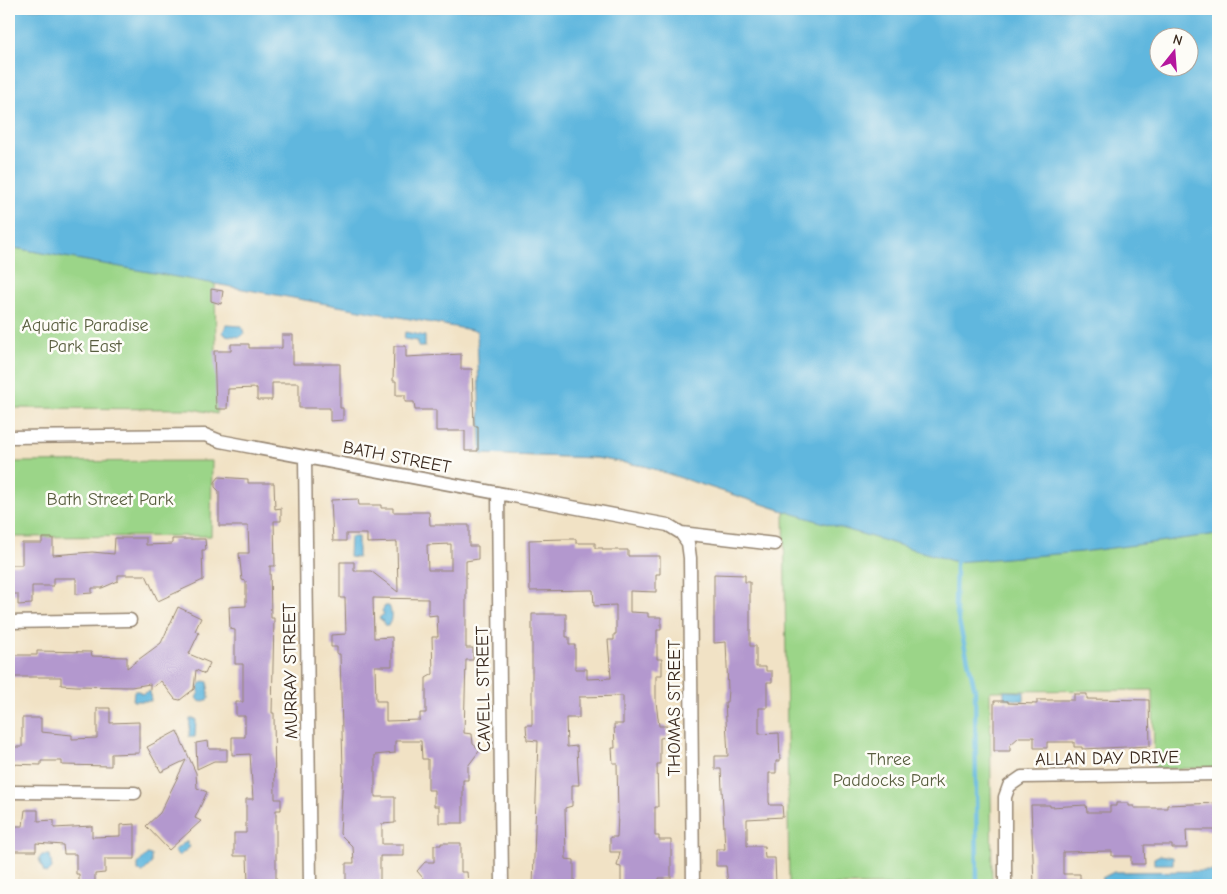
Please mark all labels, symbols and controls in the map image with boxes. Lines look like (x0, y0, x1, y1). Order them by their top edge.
north arrow (1150, 28, 1200, 78)
text: N (1171, 31, 1185, 50)
park label: Aquatic Paradise Park East (22, 315, 148, 357)
street label: BATH STREET (341, 437, 453, 478)
park label: Bath Street Park (47, 489, 174, 510)
street label: MURRAY STREET (279, 602, 302, 739)
street label: CAVELL STREET (472, 625, 495, 752)
street label: THOMAS STREET (664, 639, 685, 776)
street label: ALLAN DAY DRIVE (1035, 747, 1179, 770)
park label: Three Paddocks Park (833, 749, 946, 791)

